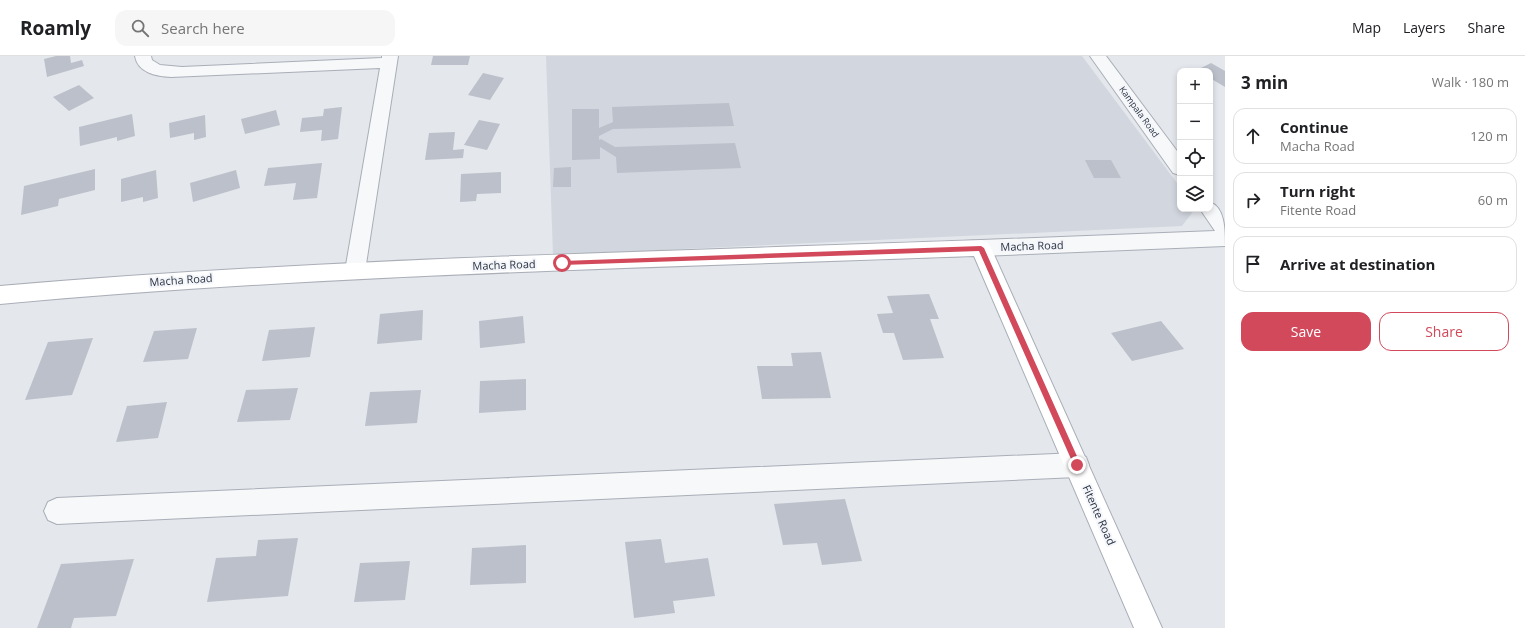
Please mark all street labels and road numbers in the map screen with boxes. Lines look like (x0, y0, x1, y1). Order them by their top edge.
street label: Kampala Road (1116, 83, 1162, 140)
street label: Macha Road (1000, 237, 1064, 254)
street label: Macha Road (472, 256, 536, 273)
street label: Macha Road (149, 270, 213, 289)
street label: Fitente Road (1079, 482, 1119, 547)

